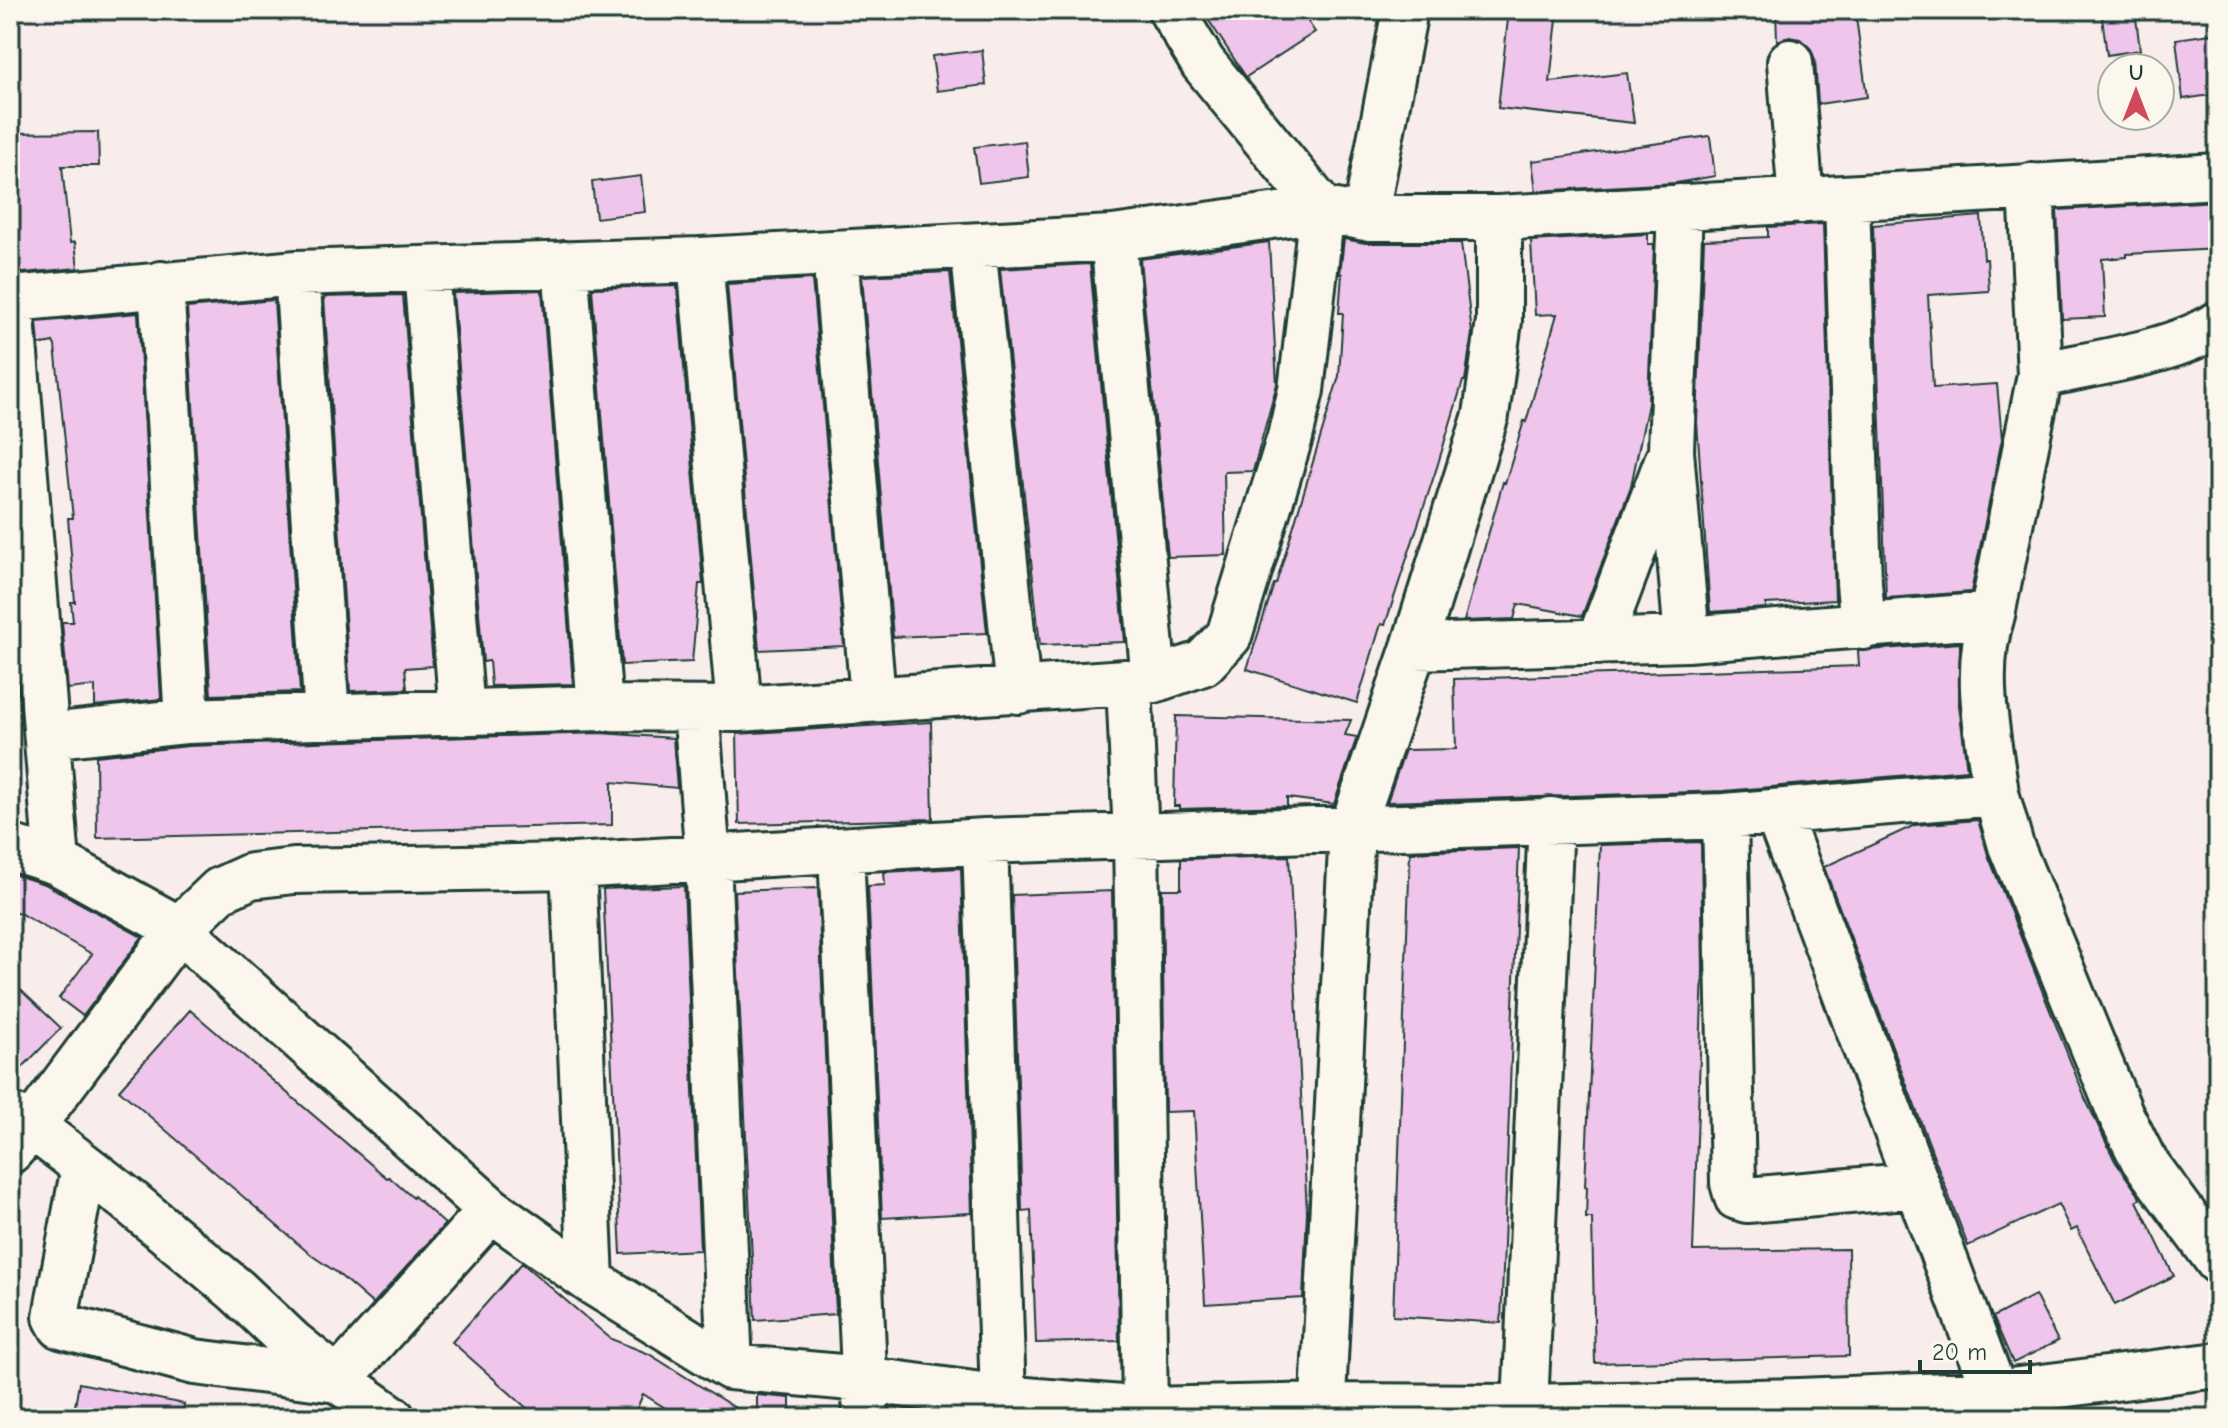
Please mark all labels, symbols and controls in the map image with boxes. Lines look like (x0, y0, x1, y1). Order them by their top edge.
north arrow (2096, 52, 2176, 132)
text: U (2129, 60, 2143, 86)
scale bar (1920, 1324, 2030, 1374)
text: 20 m (1932, 1338, 1987, 1366)

